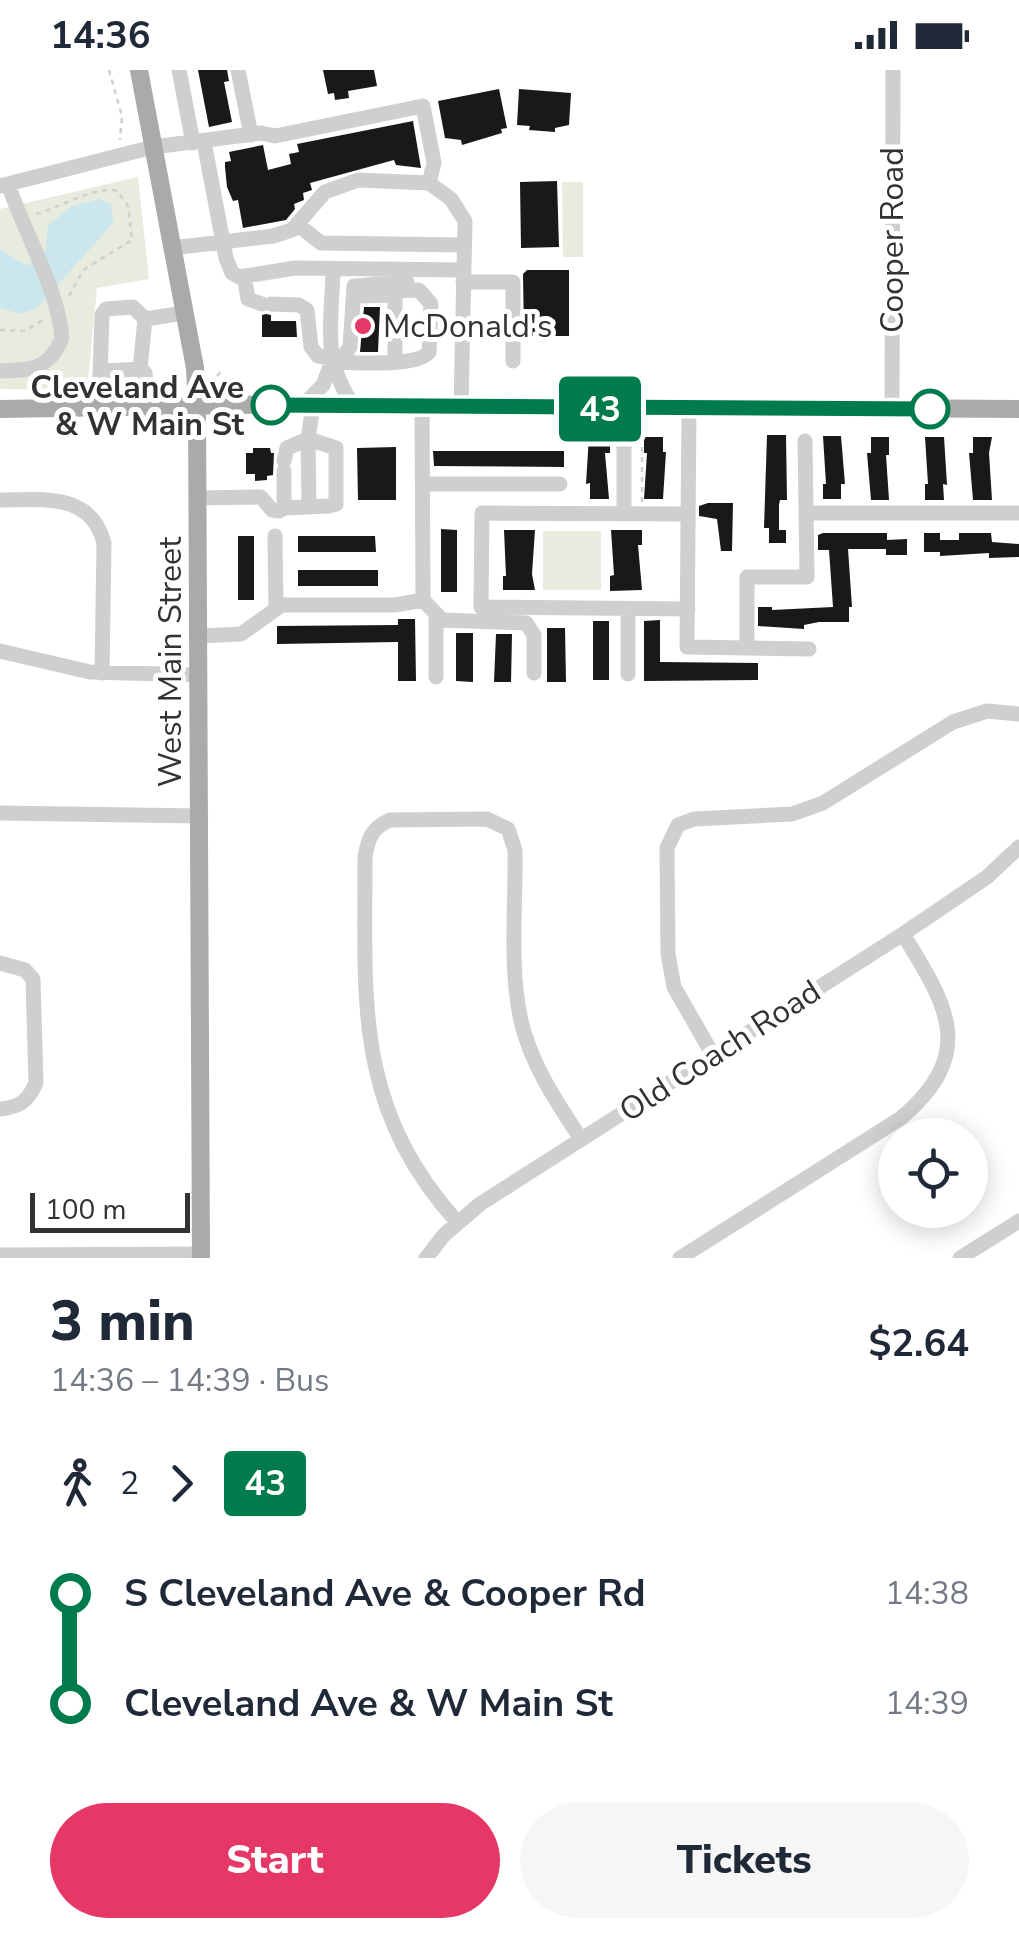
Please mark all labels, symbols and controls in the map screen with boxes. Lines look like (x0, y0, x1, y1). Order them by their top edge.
text: 14:36 (50, 10, 151, 61)
street label: Cooper Road (871, 147, 914, 333)
place label: McDonald's (383, 305, 552, 348)
marker: McDonald's (352, 315, 374, 337)
place label: Cleveland Ave & W Main St (30, 366, 245, 446)
line badge: 43 (555, 376, 645, 442)
marker: Cleveland Ave & W Main St (252, 386, 290, 424)
text: 43 (579, 386, 621, 433)
unlabelled marker (911, 390, 949, 428)
street label: West Main Street (149, 536, 192, 787)
street label: Old Coach Road (611, 970, 829, 1132)
map controls (878, 1118, 988, 1228)
button: locate (878, 1118, 988, 1228)
scale bar (30, 1188, 190, 1232)
text: 100 m (45, 1191, 127, 1229)
text: 3 min (50, 1284, 195, 1359)
text: $2.64 (868, 1318, 969, 1369)
text: 14:36 – 14:39 · Bus (50, 1359, 329, 1402)
icon: walk (50, 1456, 105, 1511)
icon: forward (154, 1456, 209, 1511)
text: 43 (244, 1460, 286, 1507)
text: 2 (120, 1462, 139, 1505)
text: S Cleveland Ave & Cooper Rd (124, 1568, 645, 1619)
text: 14:38 (885, 1572, 969, 1615)
text: Cleveland Ave & W Main St (124, 1678, 613, 1729)
text: 14:39 (885, 1682, 969, 1725)
button: Start (50, 1803, 500, 1918)
button: Tickets (520, 1803, 969, 1918)

